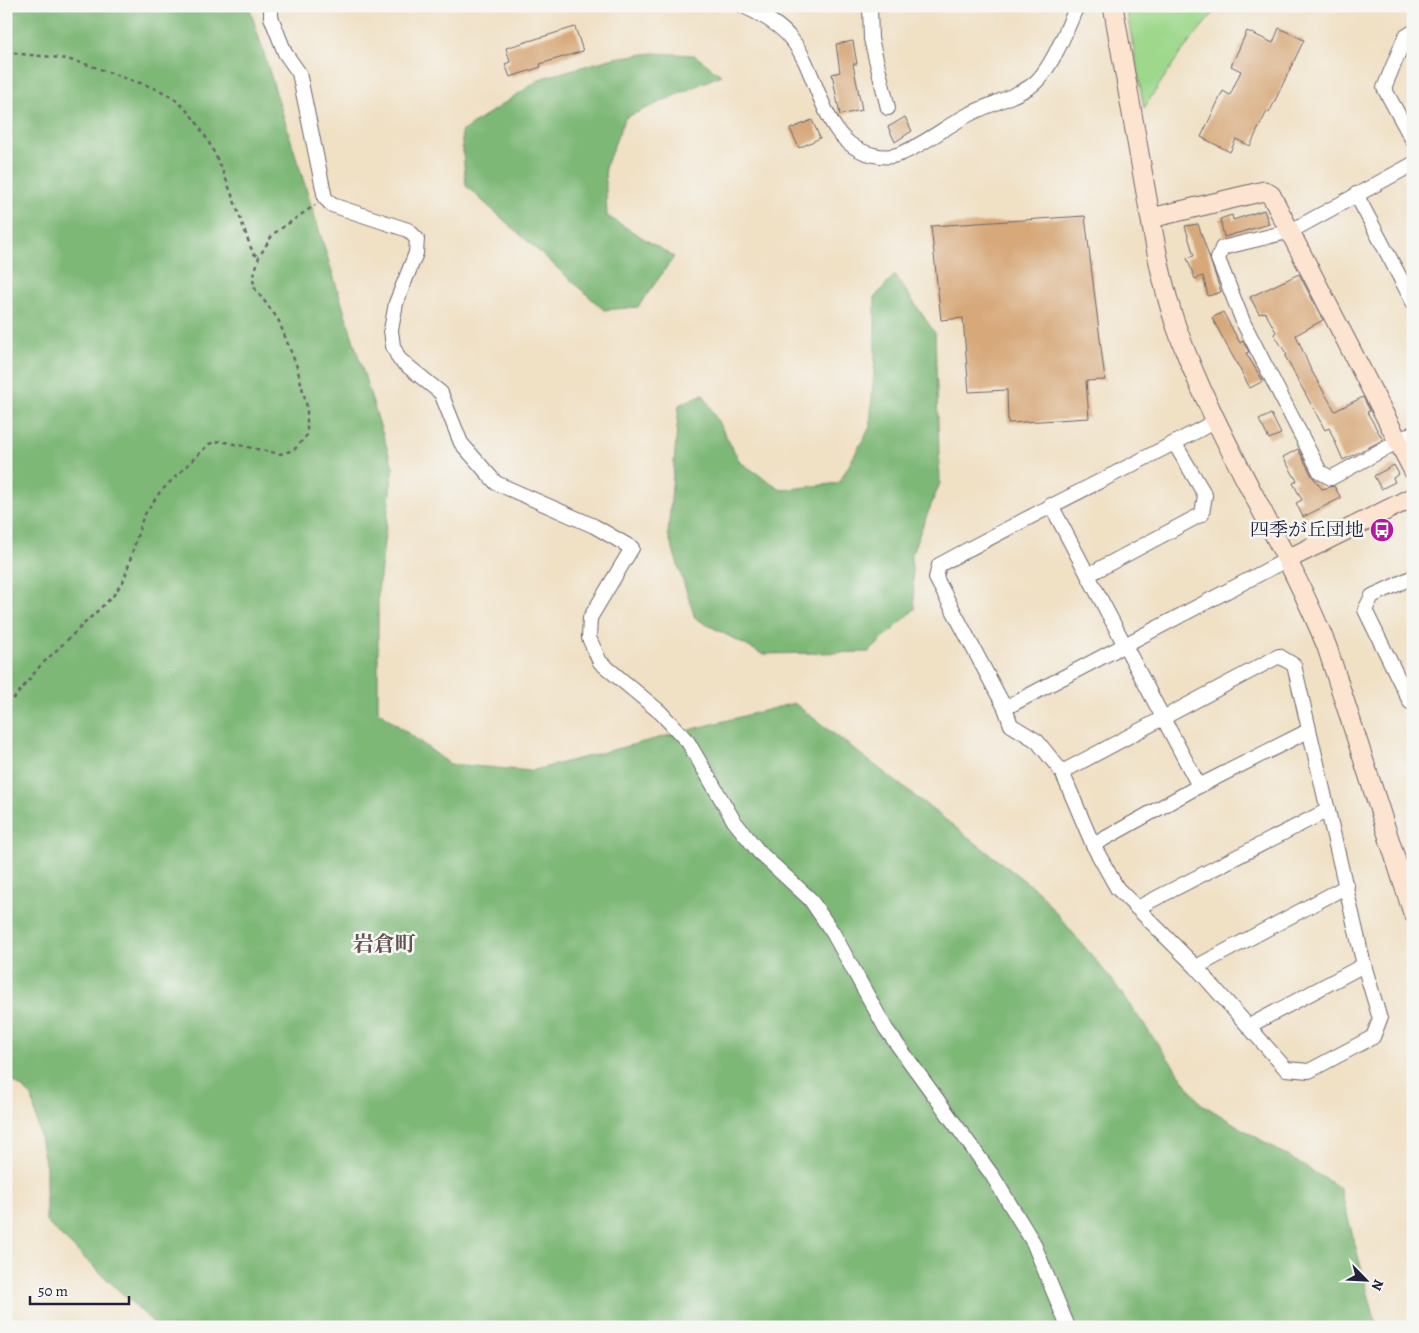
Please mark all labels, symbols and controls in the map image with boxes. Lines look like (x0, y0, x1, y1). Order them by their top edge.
place label: 四季が丘団地 (1250, 517, 1364, 543)
bus stop icon: 四季が丘団地 (1369, 517, 1395, 543)
district label: 岩倉町 (353, 930, 416, 958)
north arrow (1342, 1256, 1392, 1306)
scale bar (30, 1273, 129, 1305)
text: N (1367, 1277, 1388, 1294)
text: 50 m (38, 1281, 68, 1301)

